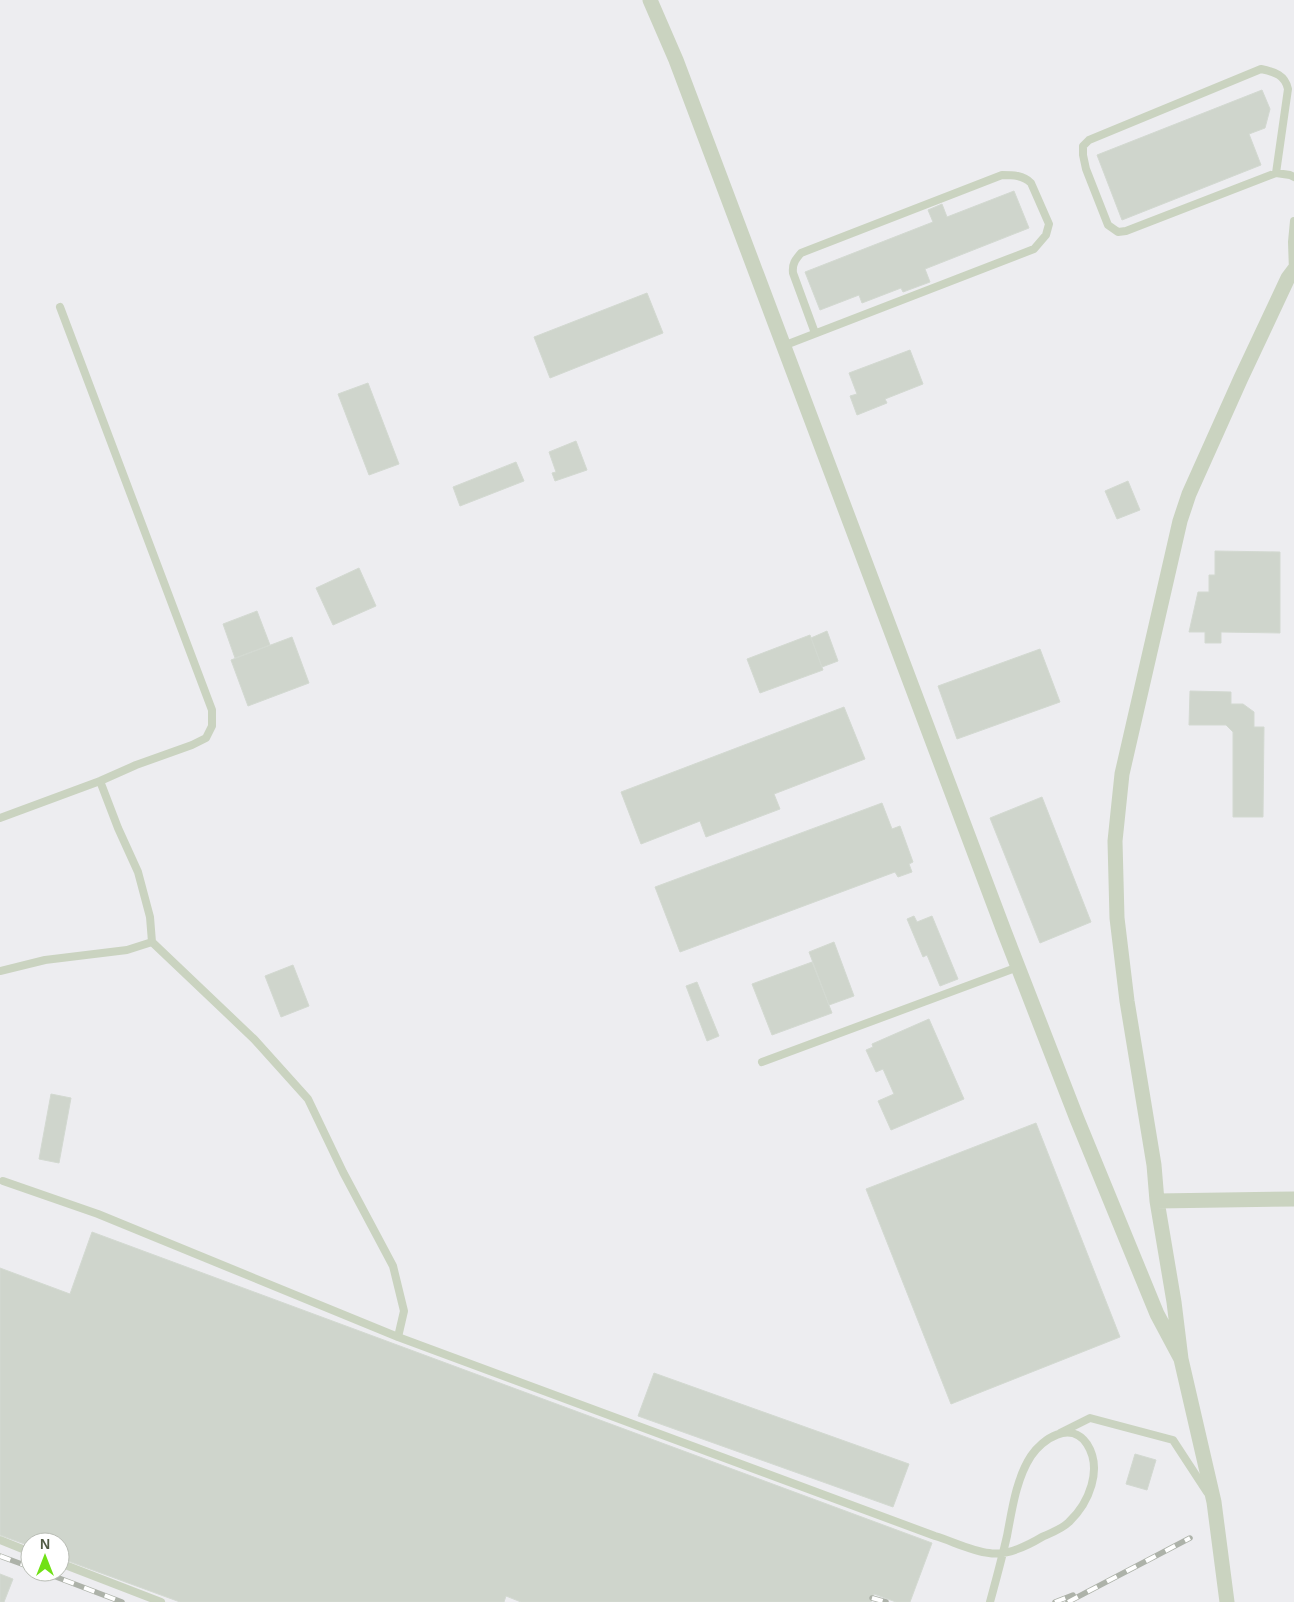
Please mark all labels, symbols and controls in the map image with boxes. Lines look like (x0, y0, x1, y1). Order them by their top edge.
north arrow (20, 1532, 70, 1582)
text: N (40, 1536, 50, 1552)

